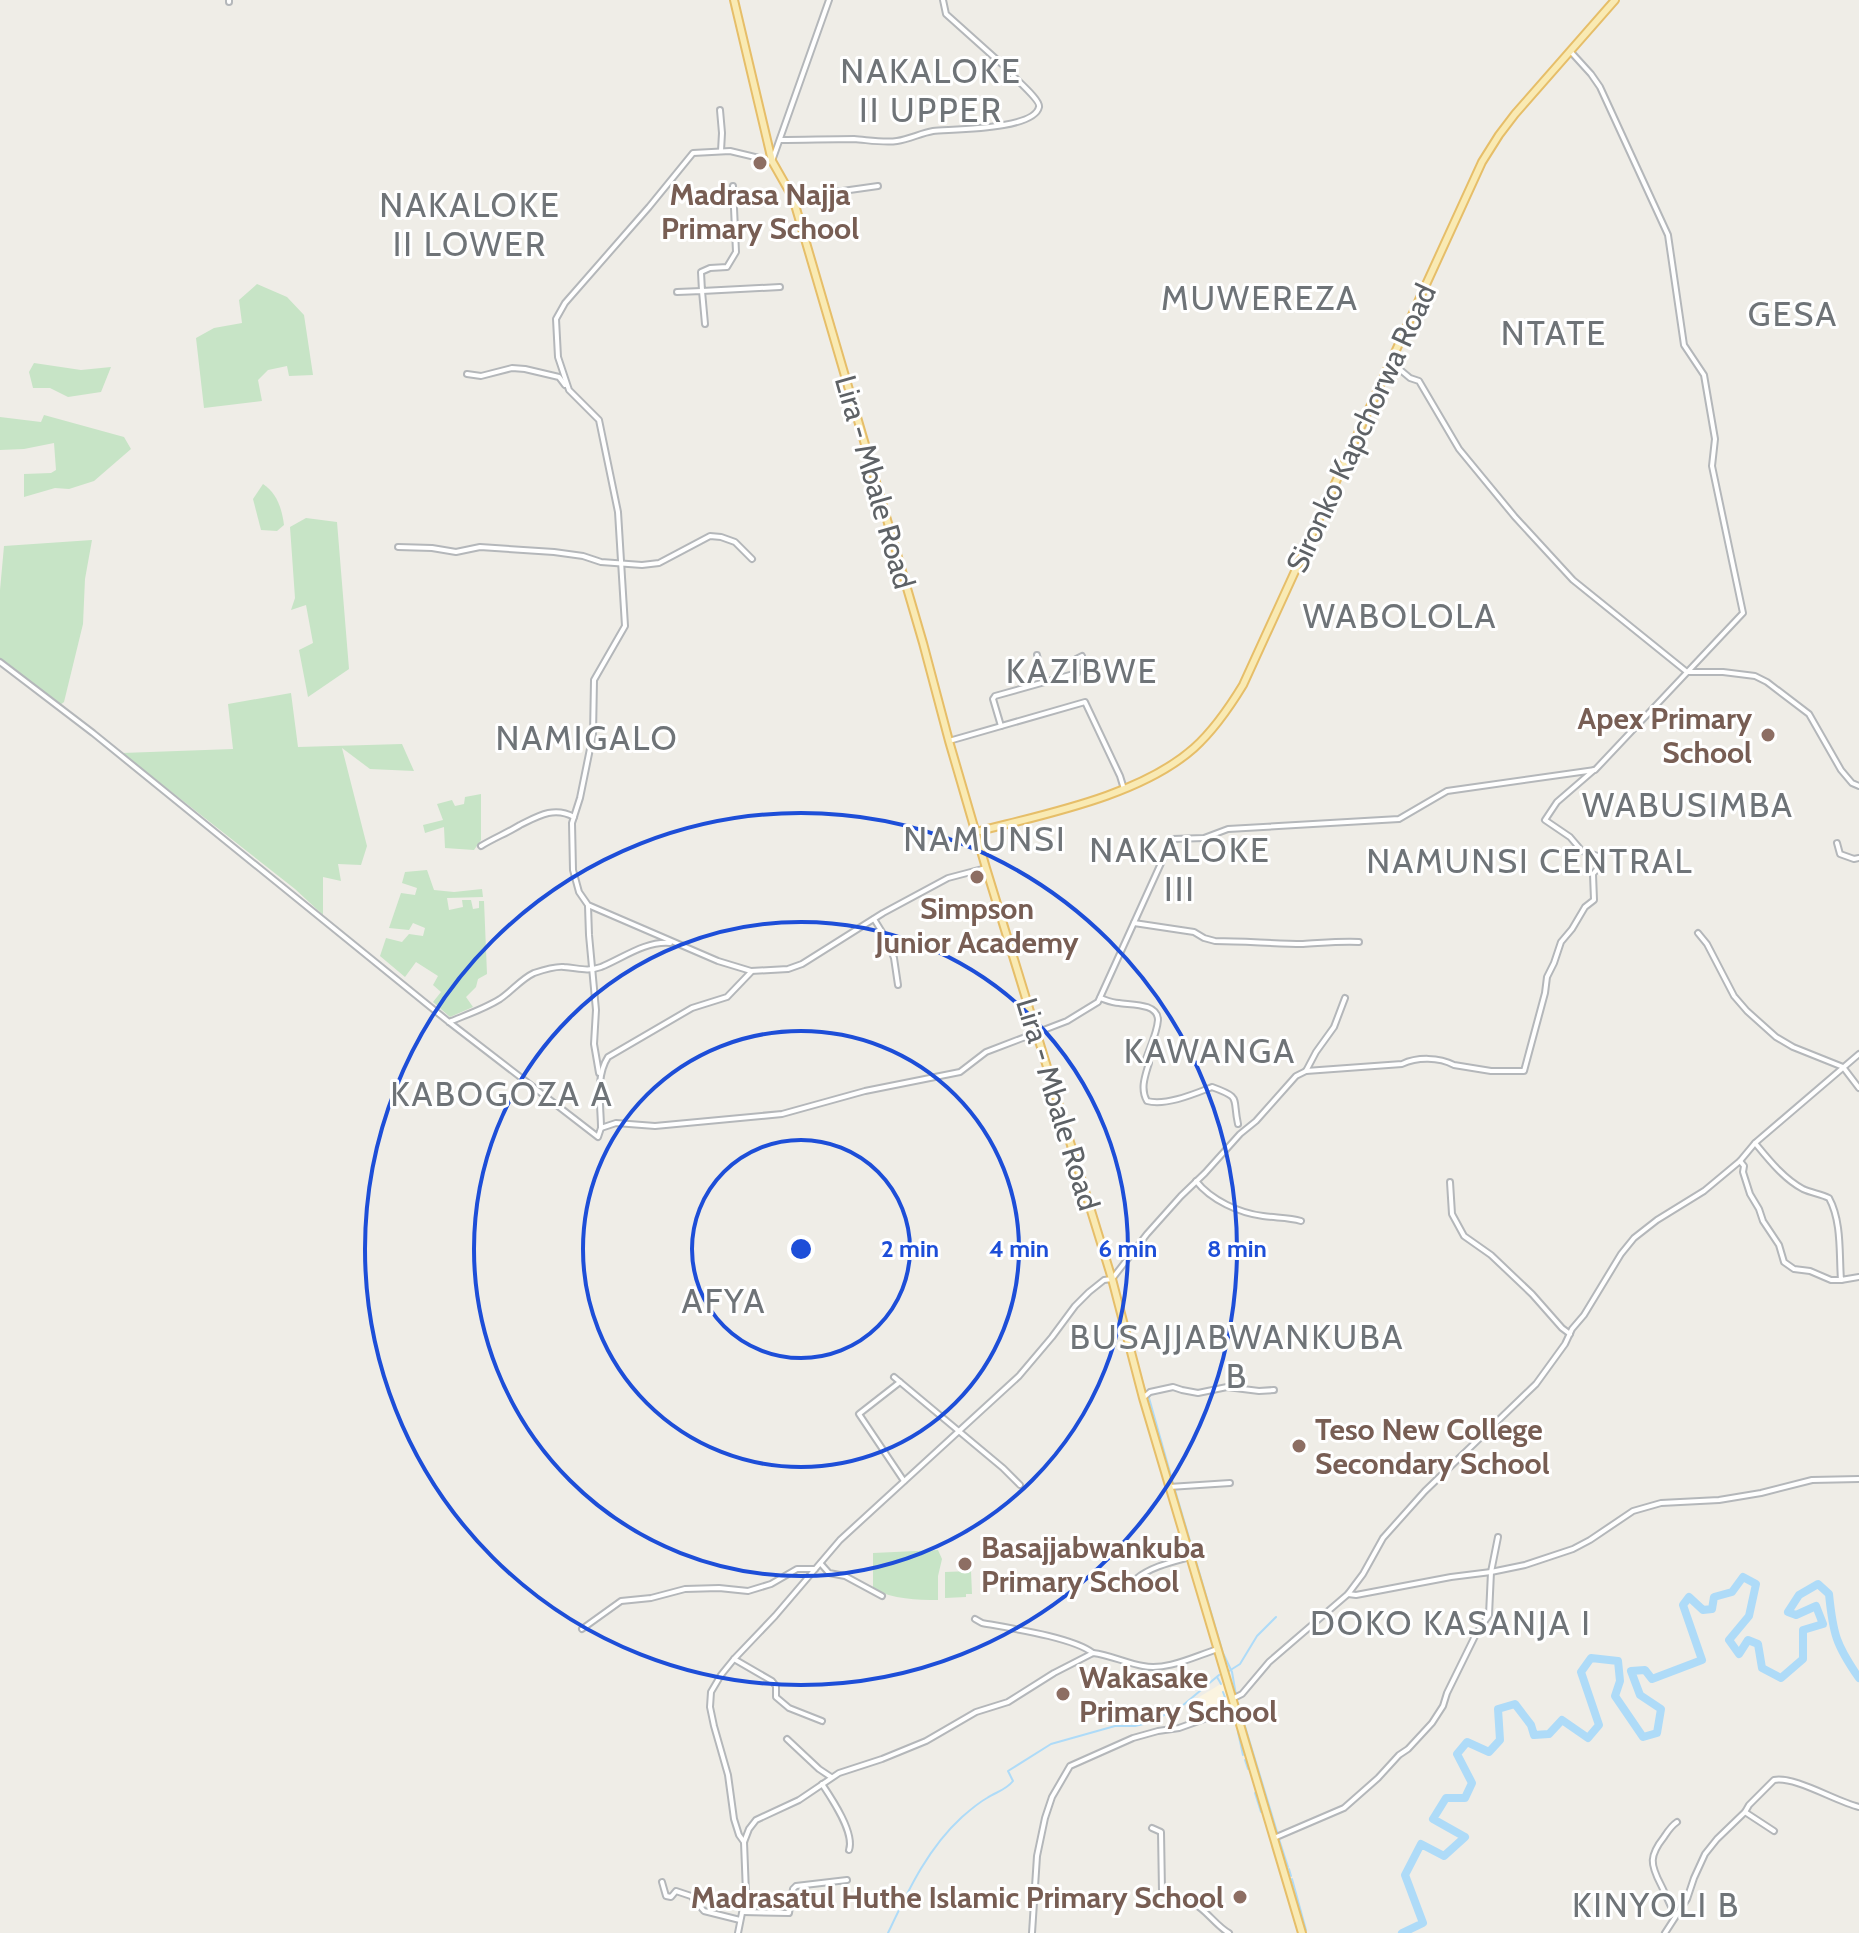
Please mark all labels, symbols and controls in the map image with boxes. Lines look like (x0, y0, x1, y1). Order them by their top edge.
district label: NAKALOKE II UPPER (840, 50, 1022, 131)
marker: Madrasa Najja Primary School (751, 154, 769, 172)
place label: Madrasa Najja Primary School (661, 176, 859, 247)
district label: NAKALOKE II LOWER (379, 184, 561, 265)
district label: MUWEREZA (1161, 277, 1359, 319)
street label: Sironko Kapchorwa Road (1278, 278, 1444, 578)
district label: GESA (1748, 293, 1838, 335)
district label: NTATE (1501, 312, 1607, 354)
street label: Lira - Mbale Road (827, 371, 923, 593)
district label: WABOLOLA (1303, 595, 1497, 637)
district label: KAZIBWE (1006, 650, 1158, 692)
place label: Apex Primary School (1578, 700, 1753, 771)
district label: NAMIGALO (495, 717, 679, 759)
marker: Apex Primary School (1759, 726, 1777, 744)
district label: WABUSIMBA (1582, 784, 1794, 826)
district label: NAMUNSI (903, 818, 1067, 860)
district label: NAKALOKE III (1089, 829, 1271, 910)
district label: NAMUNSI CENTRAL (1366, 840, 1694, 882)
marker: Simpson Junior Academy (968, 868, 986, 886)
place label: Simpson Junior Academy (874, 890, 1080, 961)
street label: Lira - Mbale Road (1008, 993, 1108, 1215)
district label: KAWANGA (1124, 1030, 1296, 1072)
district label: KABOGOZA A (390, 1073, 614, 1115)
text: 2 min (881, 1234, 939, 1263)
text: 4 min (989, 1234, 1049, 1263)
text: 6 min (1099, 1234, 1157, 1263)
text: 8 min (1207, 1234, 1267, 1263)
centre of rings (787, 1235, 815, 1263)
district label: AFYA (682, 1280, 766, 1322)
district label: BUSAJJABWANKUBA B (1070, 1316, 1404, 1397)
place label: Teso New College Secondary School (1315, 1411, 1550, 1482)
marker: Teso New College Secondary School (1290, 1437, 1308, 1455)
place label: Basajjabwankuba Primary School (981, 1529, 1205, 1600)
marker: Basajjabwankuba Primary School (956, 1555, 974, 1573)
district label: DOKO KASANJA I (1310, 1602, 1592, 1644)
place label: Wakasake Primary School (1079, 1659, 1277, 1730)
marker: Wakasake Primary School (1054, 1685, 1072, 1703)
place label: Madrasatul Huthe Islamic Primary School (691, 1879, 1224, 1916)
district label: KINYOLI B (1572, 1884, 1740, 1926)
marker: Madrasatul Huthe Islamic Primary School (1231, 1888, 1249, 1906)

